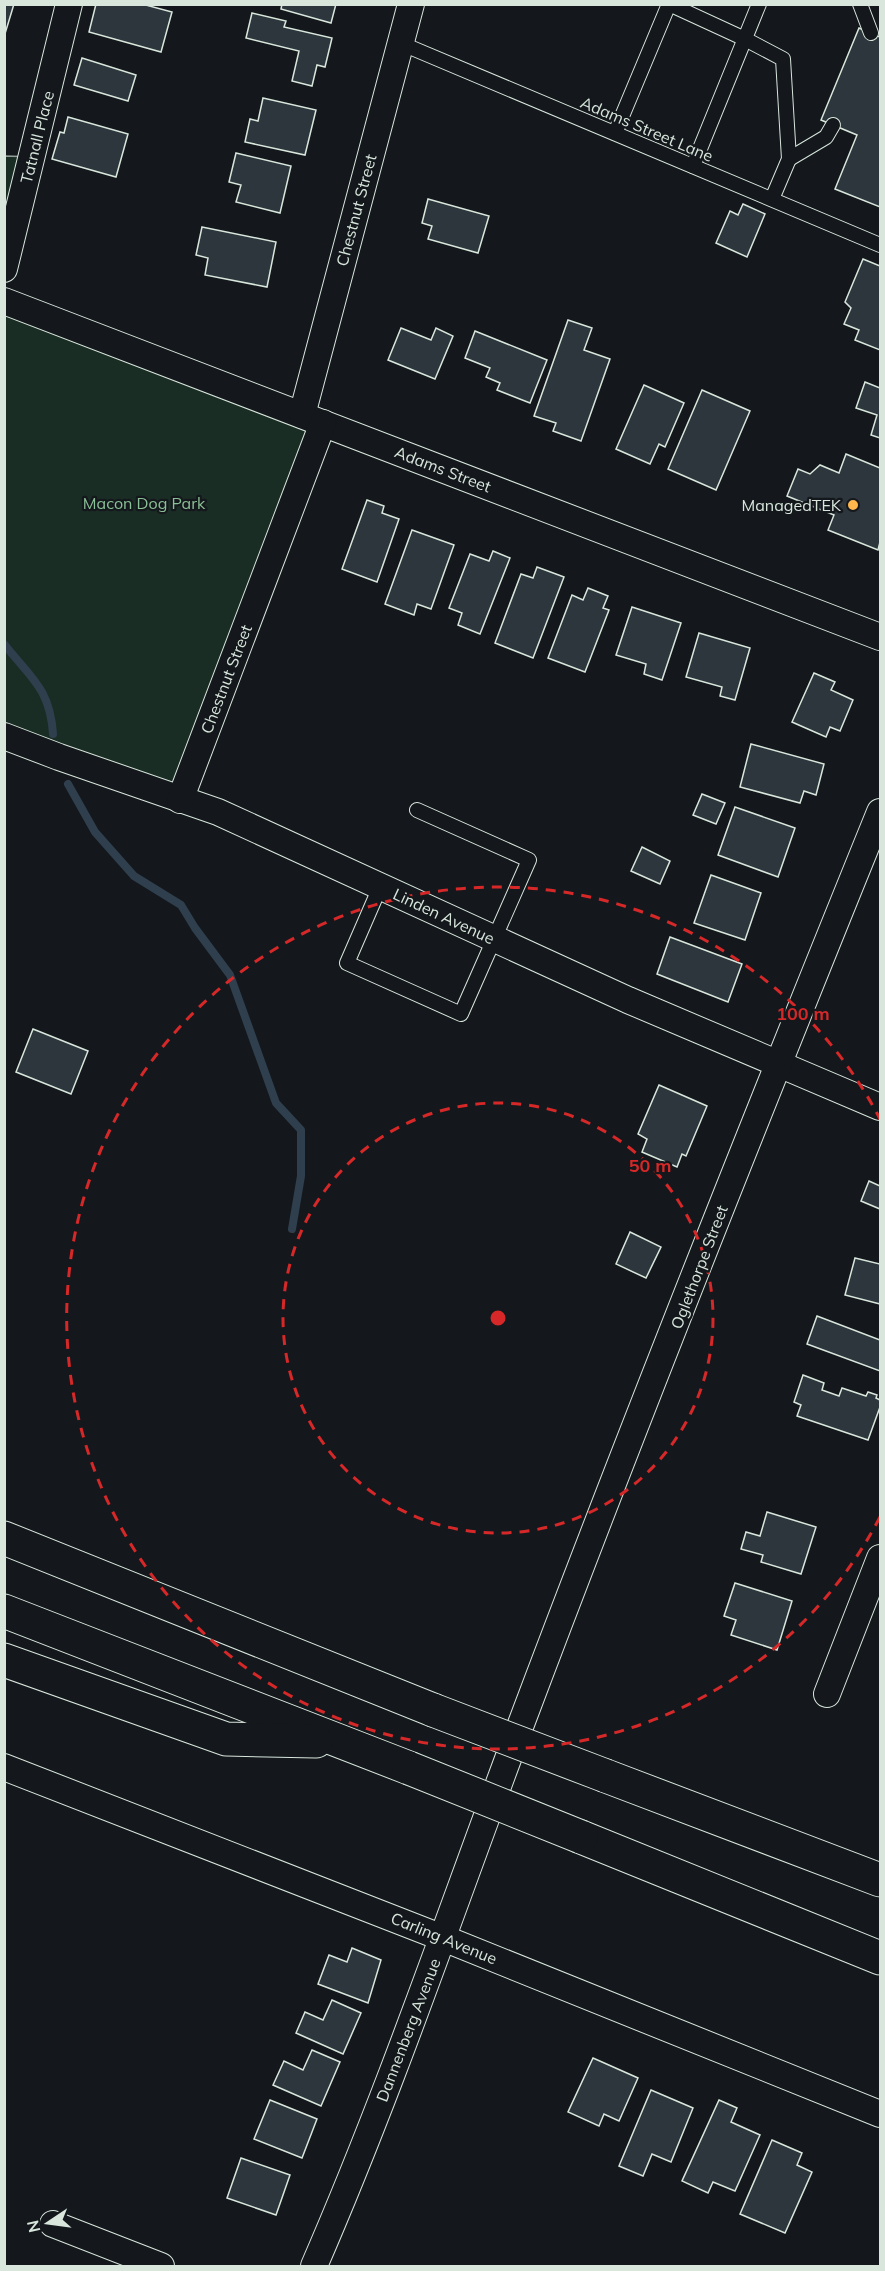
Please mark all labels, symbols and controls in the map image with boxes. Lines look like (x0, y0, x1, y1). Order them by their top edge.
street label: Tatnall Place (16, 89, 58, 185)
street label: Adams Street Lane (578, 92, 716, 166)
street label: Chestnut Street (331, 151, 381, 268)
street label: Adams Street (392, 442, 494, 497)
park label: Macon Dog Park (83, 493, 206, 513)
place label: ManagedTEK (742, 495, 842, 515)
marker: ManagedTEK (846, 498, 860, 512)
street label: Chestnut Street (196, 621, 256, 736)
street label: Linden Avenue (390, 884, 498, 948)
text: 100 m (776, 1002, 830, 1025)
text: 50 m (629, 1154, 671, 1177)
street label: Oglethorpe Street (666, 1202, 732, 1332)
centre of rings (488, 1308, 508, 1328)
street label: Carling Avenue (388, 1908, 500, 1968)
street label: Dannenberg Avenue (371, 1955, 445, 2105)
north arrow (18, 2193, 78, 2253)
text: N (22, 2218, 44, 2235)

